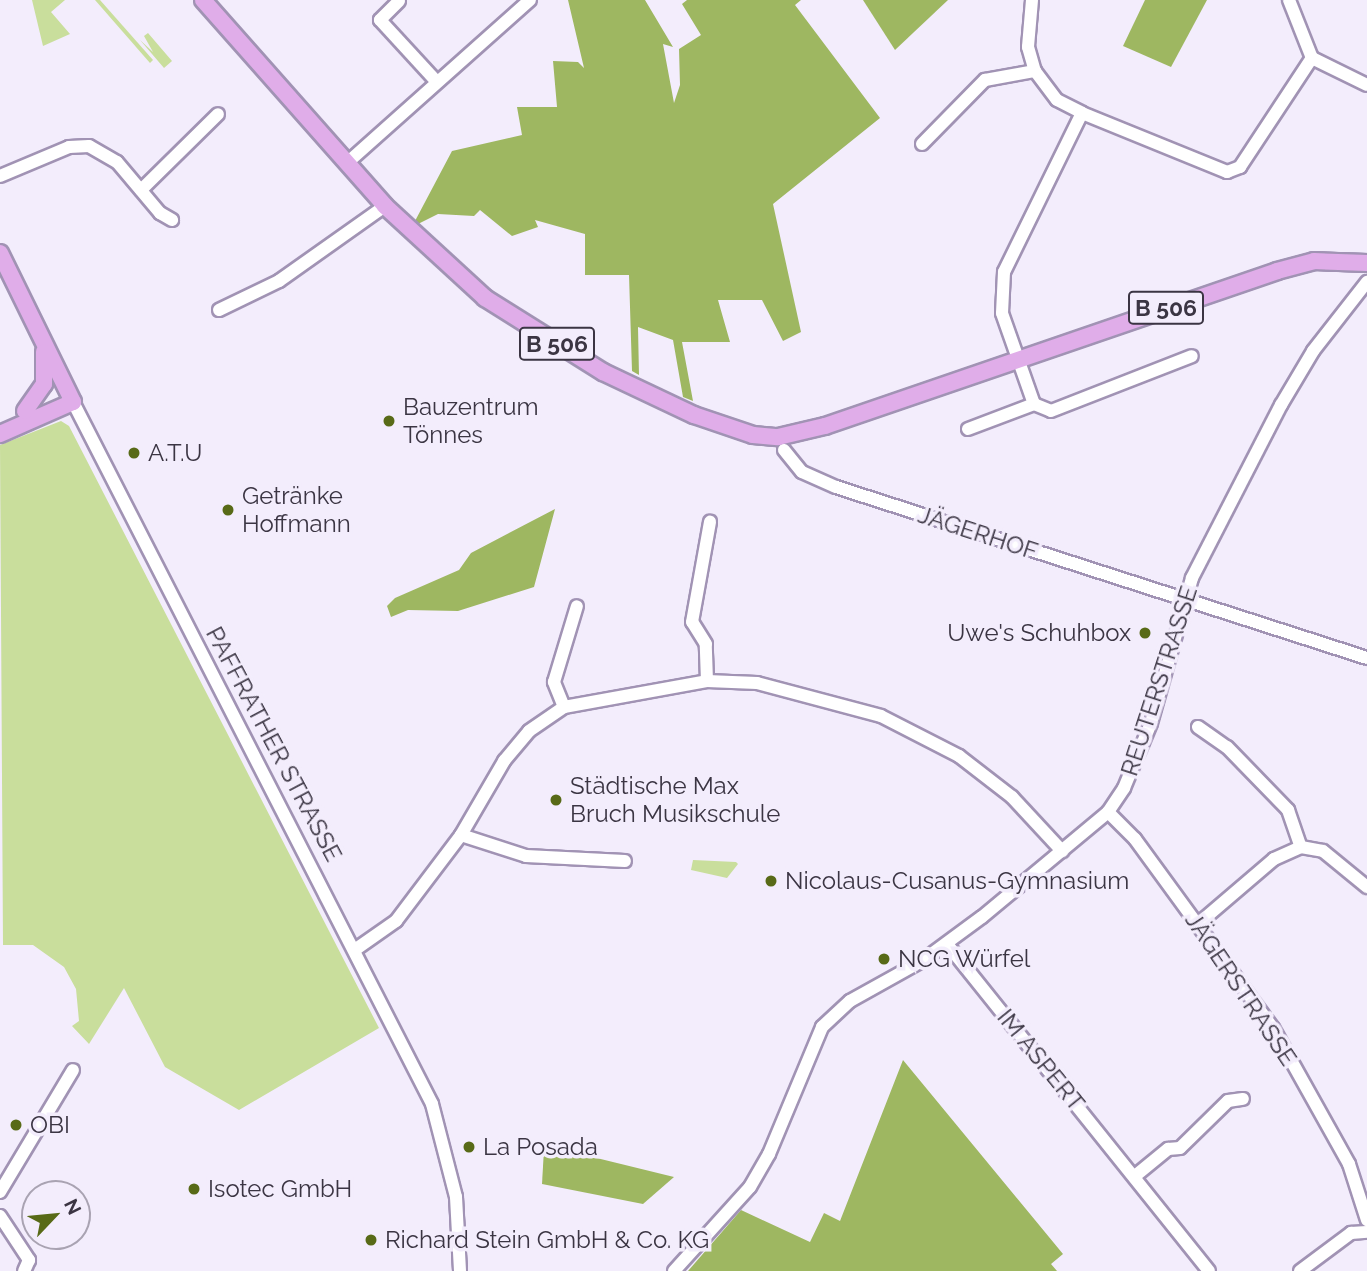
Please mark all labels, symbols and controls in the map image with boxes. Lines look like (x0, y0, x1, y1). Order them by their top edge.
road number: B 506 (1128, 288, 1204, 328)
road number: B 506 (518, 324, 596, 364)
place label: Bauzentrum Tönnes (403, 393, 539, 449)
marker: Bauzentrum Tönnes (381, 413, 397, 429)
place label: A.T.U (148, 439, 202, 467)
marker: A.T.U (126, 445, 142, 461)
place label: Getränke Hoffmann (242, 482, 351, 538)
street label: JÄGERHOF (915, 500, 1041, 566)
marker: Getränke Hoffmann (220, 502, 236, 518)
street label: REUTERSTRASSE (1115, 582, 1203, 780)
place label: Uwe's Schuhbox (947, 619, 1131, 647)
street label: PAFFRATHER STRASSE (200, 622, 348, 866)
marker: Uwe's Schuhbox (1137, 625, 1153, 641)
place label: Städtische Max Bruch Musikschule (570, 772, 780, 828)
marker: Städtische Max Bruch Musikschule (548, 792, 564, 808)
place label: Nicolaus-Cusanus-Gymnasium (785, 867, 1129, 895)
marker: Nicolaus-Cusanus-Gymnasium (763, 873, 779, 889)
street label: JÄGERSTRASSE (1179, 907, 1303, 1071)
place label: NCG Würfel (898, 945, 1031, 973)
marker: NCG Würfel (876, 951, 892, 967)
street label: IM ASPERT (991, 1003, 1091, 1117)
place label: OBI (30, 1111, 70, 1139)
marker: OBI (8, 1117, 24, 1133)
place label: La Posada (483, 1133, 598, 1161)
marker: La Posada (461, 1139, 477, 1155)
place label: Isotec GmbH (208, 1175, 352, 1203)
north arrow (21, 1180, 91, 1250)
marker: Isotec GmbH (186, 1181, 202, 1197)
text: N (60, 1195, 86, 1218)
place label: Richard Stein GmbH & Co. KG (385, 1226, 709, 1254)
marker: Richard Stein GmbH & Co. KG (363, 1232, 379, 1248)

